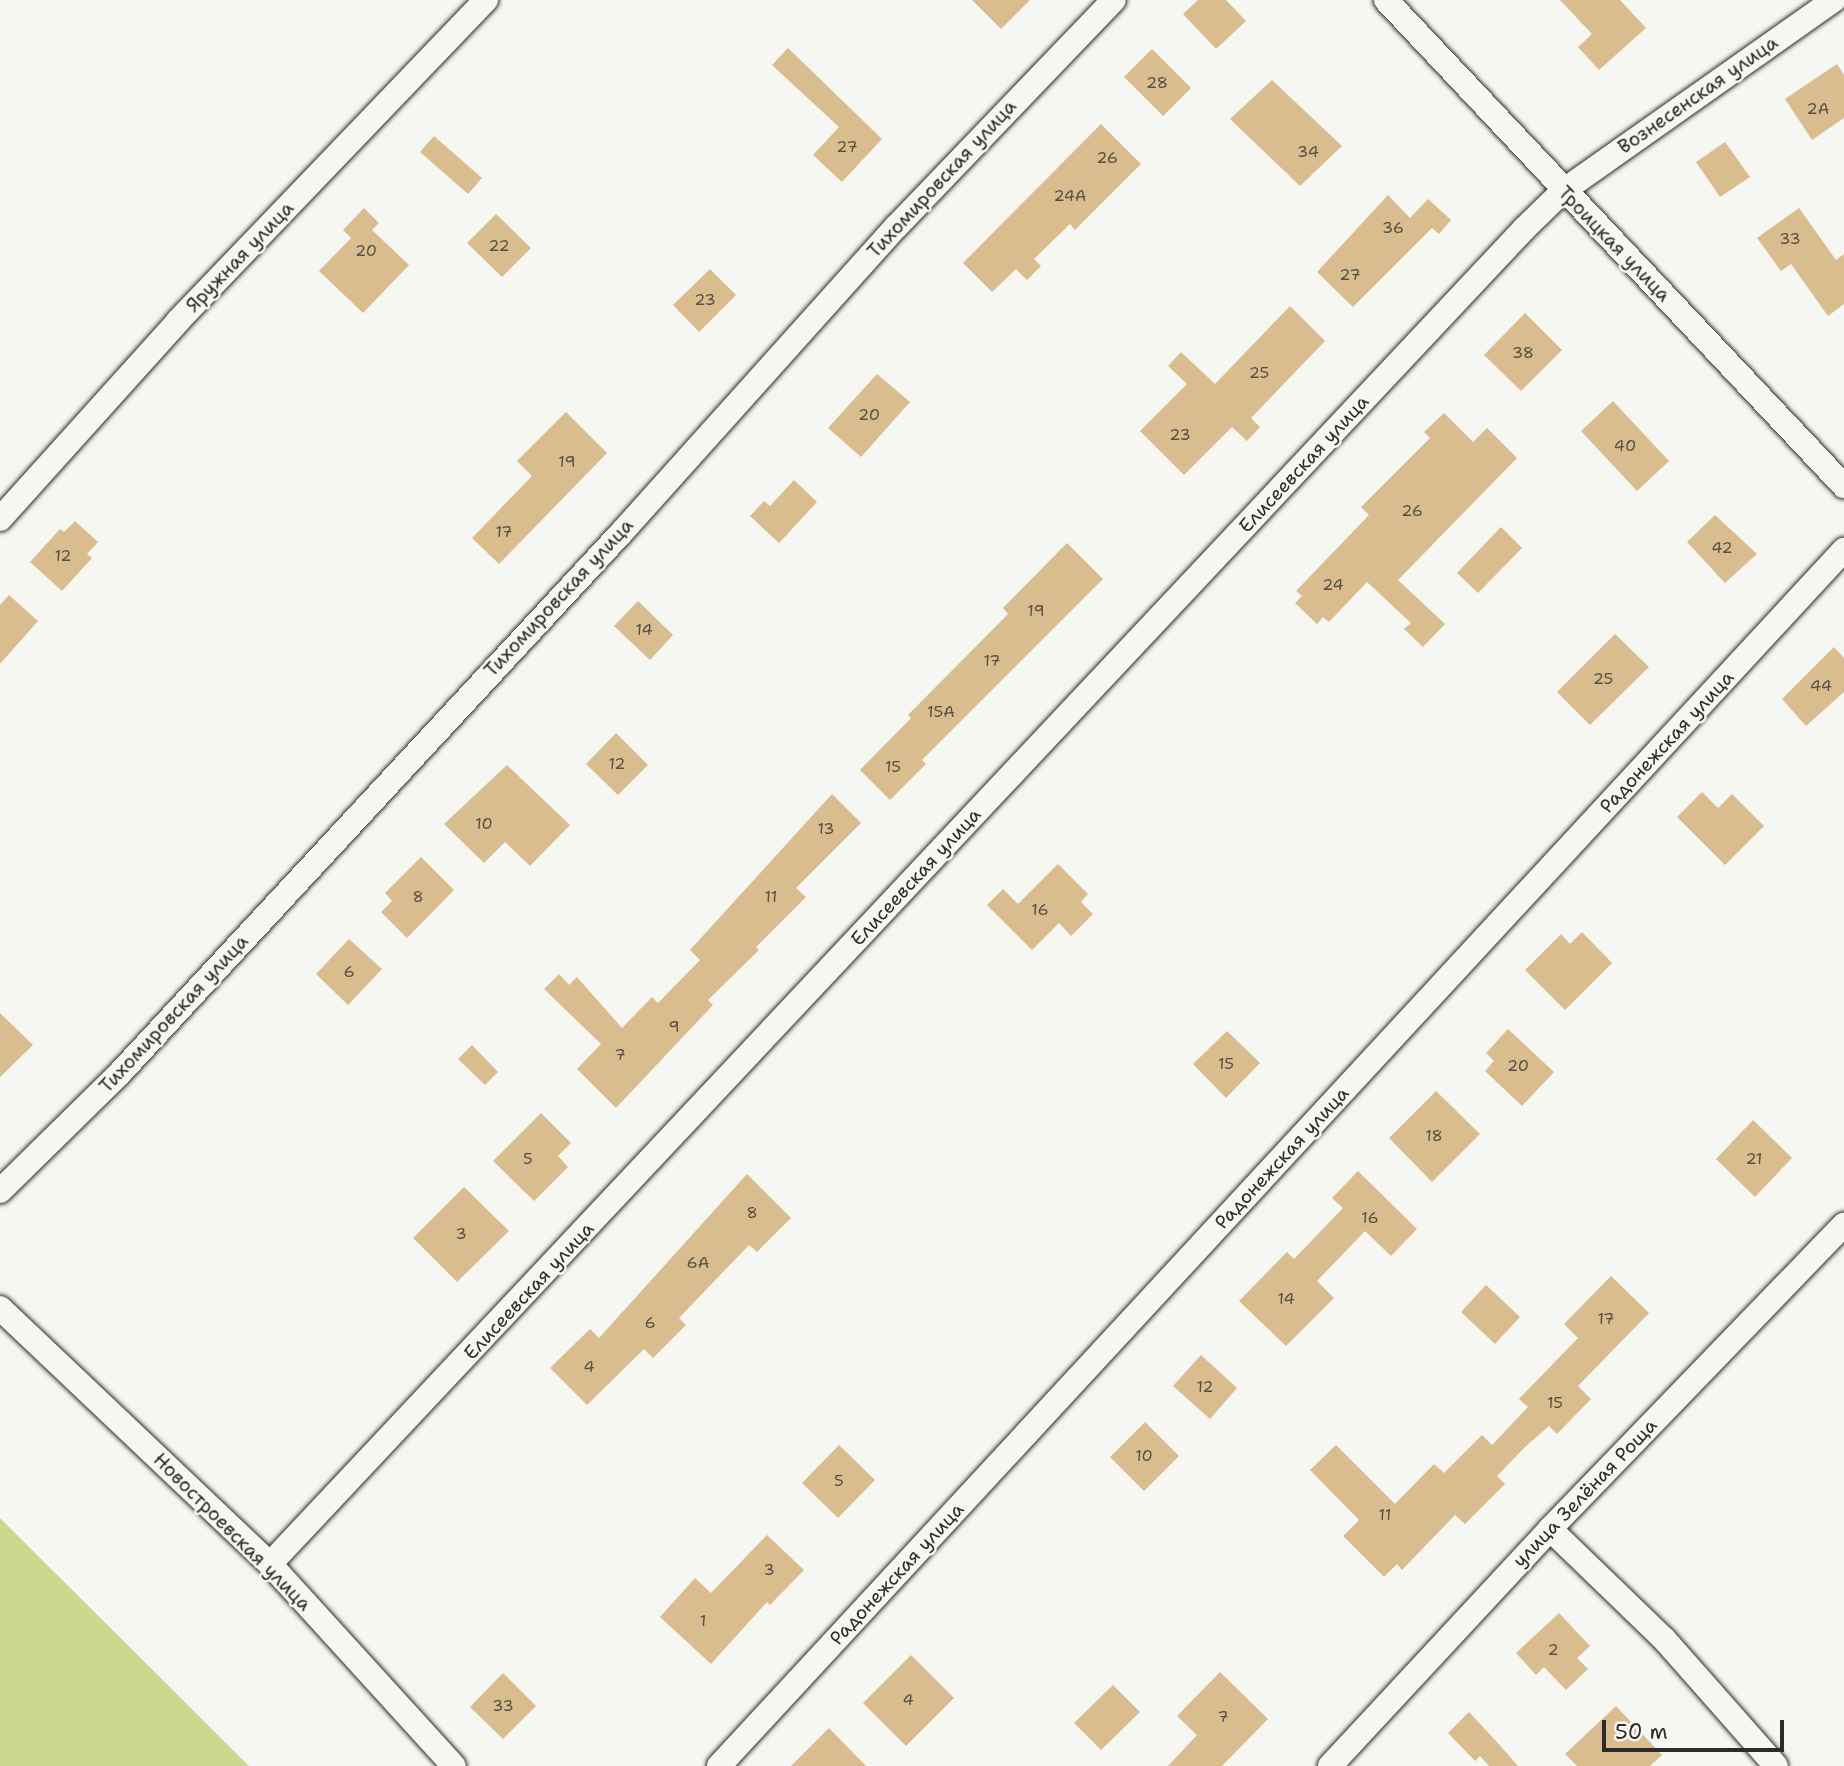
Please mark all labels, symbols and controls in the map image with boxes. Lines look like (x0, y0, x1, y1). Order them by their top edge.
street label: Вознесенская улица (1614, 31, 1782, 159)
house number: 28 (1146, 73, 1168, 93)
street label: Тихомировская улица (863, 95, 1021, 263)
house number: 2А (1807, 99, 1829, 119)
house number: 27 (836, 137, 858, 157)
house number: 34 (1297, 142, 1319, 162)
house number: 26 (1096, 148, 1118, 168)
street label: Троицкая улица (1553, 181, 1675, 307)
house number: 24А (1054, 186, 1086, 206)
street label: Яружная улица (182, 197, 298, 317)
house number: 36 (1382, 218, 1404, 238)
house number: 33 (1779, 229, 1801, 249)
house number: 22 (488, 236, 510, 256)
house number: 20 (355, 241, 377, 261)
house number: 27 (1339, 265, 1361, 285)
house number: 23 (694, 290, 716, 310)
house number: 38 (1512, 343, 1534, 363)
house number: 25 (1249, 363, 1269, 383)
street label: Елисеевская улица (1234, 390, 1374, 538)
house number: 20 (858, 405, 880, 425)
house number: 23 (1169, 425, 1191, 445)
house number: 40 (1614, 436, 1636, 456)
house number: 19 (558, 452, 576, 472)
house number: 26 (1401, 501, 1423, 521)
street label: Тихомировская улица (480, 514, 638, 682)
house number: 17 (495, 522, 513, 542)
house number: 42 (1711, 538, 1733, 558)
house number: 12 (54, 546, 72, 566)
house number: 24 (1322, 575, 1344, 595)
house number: 19 (1027, 601, 1045, 621)
house number: 14 (635, 620, 653, 640)
house number: 17 (983, 651, 1001, 671)
street label: Радонежская улица (1595, 666, 1739, 818)
house number: 25 (1593, 669, 1613, 689)
house number: 44 (1810, 676, 1832, 696)
house number: 15А (927, 702, 955, 722)
house number: 12 (608, 754, 626, 774)
house number: 15 (885, 757, 901, 777)
street label: Елисеевская улица (846, 803, 986, 951)
house number: 10 (475, 814, 493, 834)
house number: 13 (817, 819, 835, 839)
house number: 8 (412, 887, 424, 907)
house number: 11 (765, 887, 777, 907)
house number: 16 (1031, 900, 1049, 920)
street label: Тихомировская улица (95, 930, 253, 1098)
house number: 6 (343, 962, 355, 982)
house number: 9 (668, 1017, 680, 1037)
house number: 7 (614, 1045, 626, 1065)
house number: 15 (1218, 1054, 1234, 1074)
house number: 20 (1507, 1056, 1529, 1076)
street label: Радонежская улица (1210, 1082, 1354, 1234)
house number: 18 (1425, 1126, 1443, 1146)
house number: 5 (523, 1149, 533, 1169)
house number: 21 (1745, 1149, 1763, 1169)
house number: 8 (746, 1203, 758, 1223)
house number: 16 (1361, 1208, 1379, 1228)
street label: Елисеевская улица (459, 1217, 599, 1365)
house number: 3 (455, 1224, 467, 1244)
house number: 6А (687, 1253, 709, 1273)
house number: 14 (1277, 1289, 1295, 1309)
house number: 17 (1597, 1309, 1615, 1329)
house number: 6 (644, 1313, 656, 1333)
house number: 4 (583, 1357, 595, 1377)
house number: 12 (1196, 1377, 1214, 1397)
house number: 15 (1547, 1393, 1563, 1413)
street label: улица Зелёная Роща (1508, 1414, 1662, 1572)
house number: 10 (1135, 1446, 1153, 1466)
street label: Новостроевская улица (148, 1448, 316, 1616)
house number: 5 (834, 1471, 844, 1491)
street label: Радонежская улица (825, 1498, 969, 1650)
house number: 11 (1379, 1505, 1391, 1525)
house number: 3 (763, 1560, 775, 1580)
house number: 1 (700, 1611, 706, 1631)
house number: 2 (1547, 1640, 1559, 1660)
house number: 4 (902, 1690, 914, 1710)
house number: 33 (492, 1696, 514, 1716)
scale bar (1606, 1706, 1788, 1750)
house number: 7 (1217, 1707, 1229, 1727)
text: 50 m (1615, 1718, 1668, 1746)

